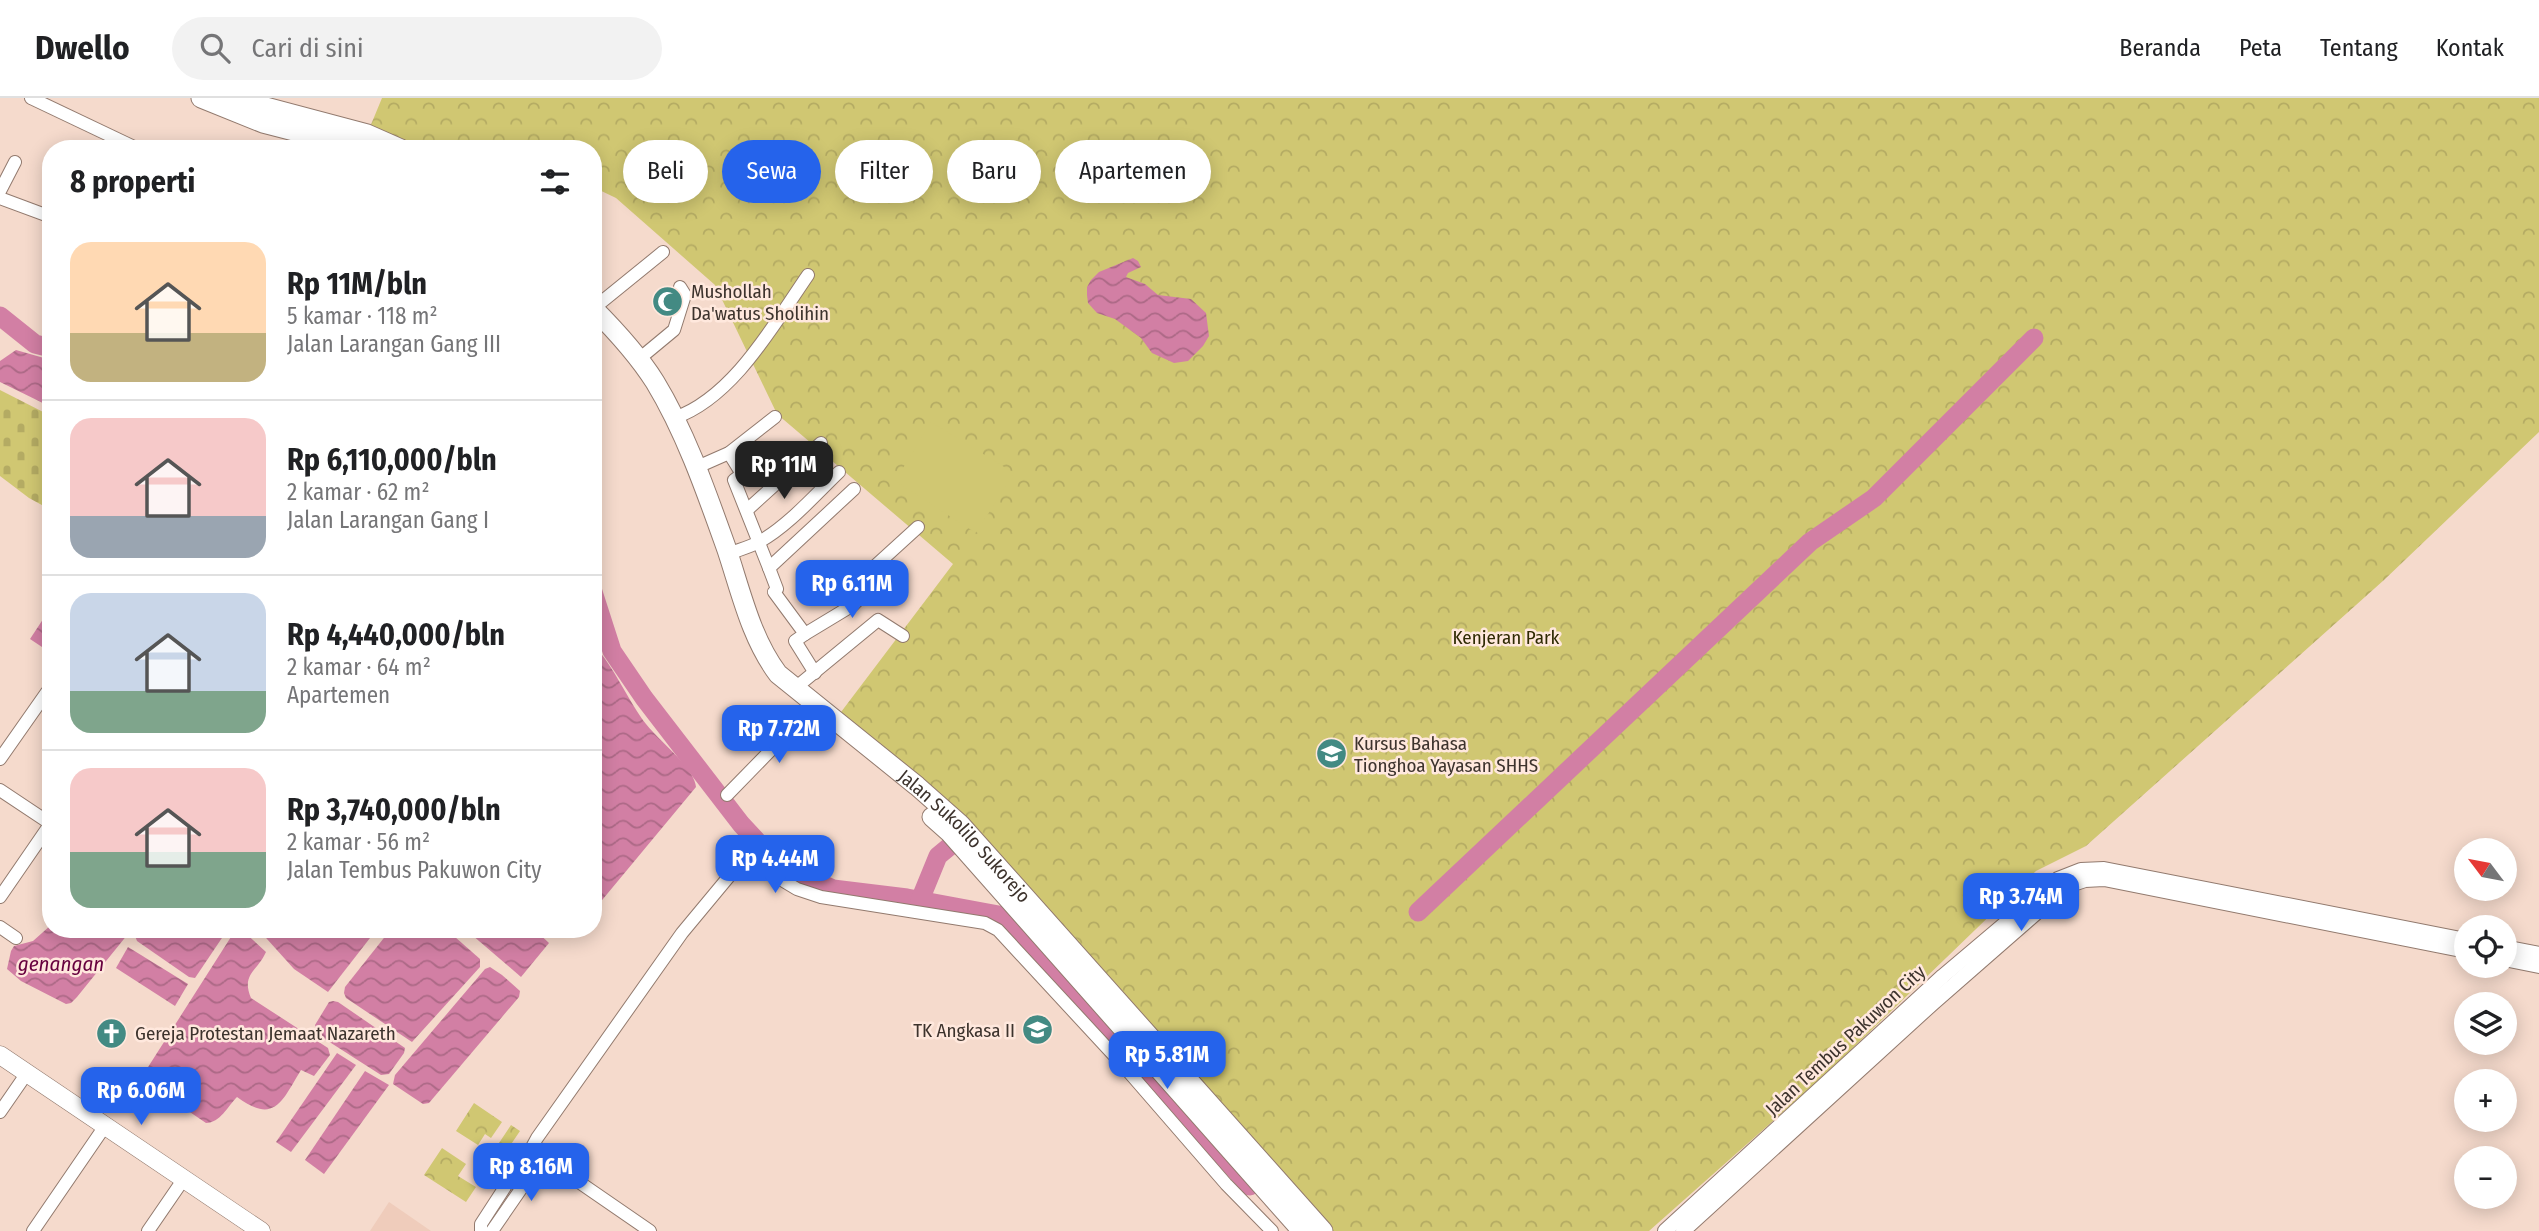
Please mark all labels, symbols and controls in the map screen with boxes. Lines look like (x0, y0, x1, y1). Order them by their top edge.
search box (172, 17, 662, 80)
text: Dwello (35, 28, 130, 68)
icon: search (196, 29, 234, 67)
text: Cari di sini (252, 33, 363, 64)
text: Beranda (2119, 34, 2201, 62)
text: Peta (2239, 34, 2282, 62)
text: Tentang (2320, 34, 2398, 62)
text: Kontak (2436, 34, 2504, 62)
chip: Beli (623, 140, 708, 203)
chip: Sewa (722, 140, 821, 203)
chip: Filter (835, 140, 933, 203)
chip: Baru (947, 140, 1041, 203)
chip: Apartemen (1055, 140, 1211, 203)
icon: filters (536, 163, 574, 201)
text: 8 properti (70, 164, 195, 200)
text: Rp 11M/bln (287, 266, 427, 302)
icon: home (126, 270, 210, 354)
place label: Mushollah Da'watus Sholihin (691, 280, 829, 325)
mosque icon: Mushollah Da'watus Sholihin (651, 285, 685, 319)
text: 5 kamar · 118 m² (287, 302, 438, 330)
text: Jalan Larangan Gang III (287, 330, 501, 358)
text: Rp 6,110,000/bln (287, 442, 497, 478)
pin: Rp 11M (727, 442, 841, 501)
icon: home (126, 446, 210, 530)
text: Rp 11M (751, 450, 817, 478)
text: 2 kamar · 62 m² (287, 478, 430, 506)
text: Jalan Larangan Gang I (287, 506, 489, 534)
pin: Rp 6.11M (780, 560, 924, 620)
text: Rp 6.11M (812, 569, 892, 597)
text: Rp 4,440,000/bln (287, 617, 505, 653)
icon: home (126, 621, 210, 705)
park label: Kenjeran Park (1453, 626, 1560, 649)
text: 2 kamar · 64 m² (287, 653, 431, 681)
text: Apartemen (287, 681, 390, 709)
pin: Rp 7.72M (707, 706, 851, 765)
text: Rp 7.72M (738, 714, 820, 742)
place label: Kursus Bahasa Tionghoa Yayasan SHHS (1354, 732, 1538, 777)
school or university icon: Kursus Bahasa Tionghoa Yayasan SHHS (1314, 737, 1348, 771)
street label: Jalan Sukolilo Sukorejo (894, 765, 1035, 907)
text: Rp 3,740,000/bln (287, 792, 501, 828)
icon: home (126, 796, 210, 880)
text: 2 kamar · 56 m² (287, 828, 430, 856)
pin: Rp 4.44M (703, 836, 847, 895)
north arrow (2454, 838, 2516, 901)
map controls (2454, 838, 2517, 1209)
text: Rp 4.44M (732, 844, 819, 872)
text: Jalan Tembus Pakuwon City (287, 856, 542, 884)
pin: Rp 3.74M (1949, 874, 2093, 933)
text: Rp 3.74M (1979, 882, 2063, 910)
button: locate (2454, 915, 2517, 978)
water label: genangan (18, 951, 104, 977)
street label: Jalan Tembus Pakuwon City (1761, 960, 1930, 1120)
button: layers (2454, 992, 2517, 1055)
school or university icon: TK Angkasa II (1021, 1013, 1055, 1047)
church icon: Gereja Protestan Jemaat Nazareth (95, 1016, 129, 1050)
place label: TK Angkasa II (913, 1019, 1015, 1042)
place label: Gereja Protestan Jemaat Nazareth (135, 1022, 396, 1045)
pin: Rp 5.81M (1095, 1032, 1239, 1091)
text: Rp 5.81M (1125, 1040, 1209, 1068)
pin: Rp 6.06M (69, 1068, 213, 1127)
button: + (2454, 1069, 2517, 1132)
text: Rp 6.06M (97, 1076, 185, 1104)
pin: Rp 8.16M (459, 1144, 603, 1203)
button: − (2454, 1146, 2517, 1209)
text: Rp 8.16M (489, 1152, 573, 1180)

